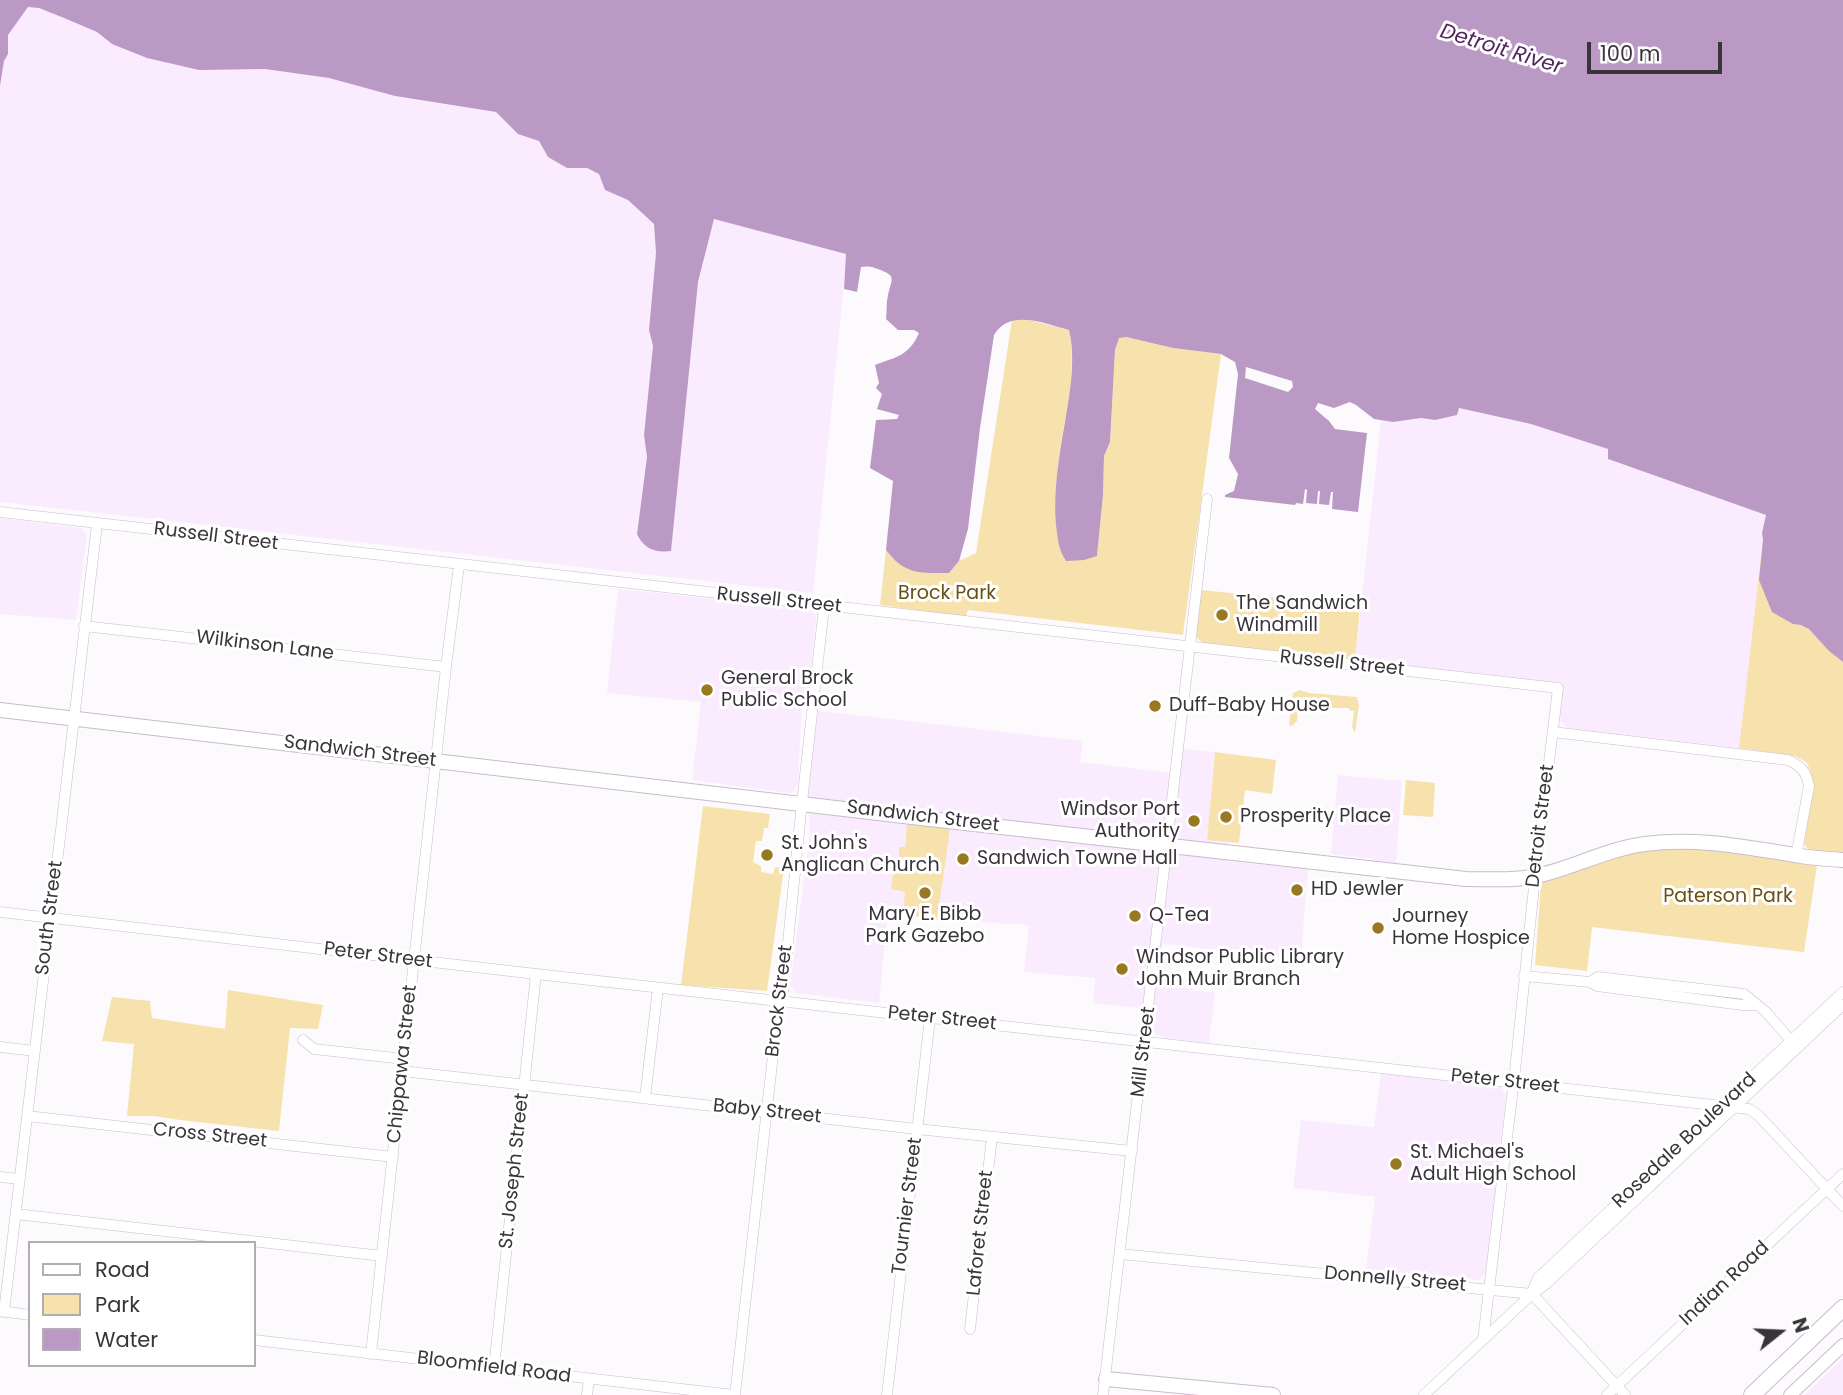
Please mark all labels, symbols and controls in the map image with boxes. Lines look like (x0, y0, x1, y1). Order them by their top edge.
water label: Detroit River (1437, 19, 1565, 81)
scale bar (1591, 28, 1726, 72)
text: 100 m (1600, 39, 1660, 68)
street label: Russell Street (152, 518, 280, 556)
street label: Russell Street (715, 583, 843, 619)
park label: Brock Park (898, 583, 996, 605)
place label: The Sandwich Windmill (1236, 593, 1368, 637)
marker: The Sandwich Windmill (1214, 607, 1230, 623)
street label: Wilkinson Lane (195, 626, 335, 666)
street label: Russell Street (1278, 646, 1406, 682)
place label: General Brock Public School (721, 668, 853, 712)
marker: General Brock Public School (699, 682, 715, 698)
place label: Duff-Baby House (1169, 695, 1330, 717)
marker: Duff-Baby House (1147, 698, 1163, 714)
street label: Sandwich Street (282, 731, 438, 773)
street label: Detroit Street (1522, 763, 1560, 889)
street label: Sandwich Street (845, 796, 1001, 838)
place label: Windsor Port Authority (1060, 799, 1180, 843)
place label: Prosperity Place (1240, 806, 1391, 828)
marker: Prosperity Place (1218, 809, 1234, 825)
marker: Windsor Port Authority (1186, 813, 1202, 829)
place label: St. John's Anglican Church (781, 833, 940, 877)
marker: St. John's Anglican Church (759, 847, 775, 863)
place label: Sandwich Towne Hall (977, 848, 1177, 870)
marker: Sandwich Towne Hall (955, 851, 971, 867)
street label: South Street (32, 859, 68, 977)
place label: HD Jewler (1311, 879, 1404, 901)
marker: HD Jewler (1289, 882, 1305, 898)
marker: Mary E. Bibb Park Gazebo (917, 885, 933, 901)
park label: Paterson Park (1663, 886, 1793, 908)
place label: Mary E. Bibb Park Gazebo (866, 904, 984, 948)
place label: Q-Tea (1149, 905, 1209, 927)
place label: Journey Home Hospice (1392, 906, 1530, 950)
marker: Q-Tea (1127, 908, 1143, 924)
marker: Journey Home Hospice (1370, 920, 1386, 936)
street label: Peter Street (322, 938, 434, 974)
street label: Brock Street (762, 944, 798, 1058)
place label: Windsor Public Library John Muir Branch (1136, 947, 1344, 991)
marker: Windsor Public Library John Muir Branch (1114, 961, 1130, 977)
street label: Chippawa Street (383, 984, 423, 1144)
street label: Peter Street (886, 1002, 998, 1036)
street label: Mill Street (1127, 1005, 1161, 1099)
street label: Peter Street (1449, 1065, 1561, 1099)
street label: Rosedale Boulevard (1608, 1068, 1762, 1214)
street label: St. Joseph Street (495, 1092, 535, 1250)
street label: Baby Street (712, 1095, 822, 1129)
street label: Cross Street (152, 1119, 268, 1153)
street label: Tournier Street (888, 1136, 928, 1276)
place label: St. Michael's Adult High School (1410, 1142, 1576, 1186)
marker: St. Michael's Adult High School (1388, 1156, 1404, 1172)
street label: Laforet Street (963, 1169, 999, 1297)
street label: Indian Road (1676, 1237, 1774, 1331)
legend (28, 1241, 256, 1367)
text: Road (95, 1255, 150, 1284)
street label: Donnelly Street (1323, 1262, 1467, 1298)
text: Park (95, 1290, 140, 1319)
north arrow (1745, 1297, 1815, 1367)
text: N (1785, 1314, 1815, 1336)
text: Water (95, 1325, 158, 1354)
street label: Bloomfield Road (416, 1347, 572, 1389)

